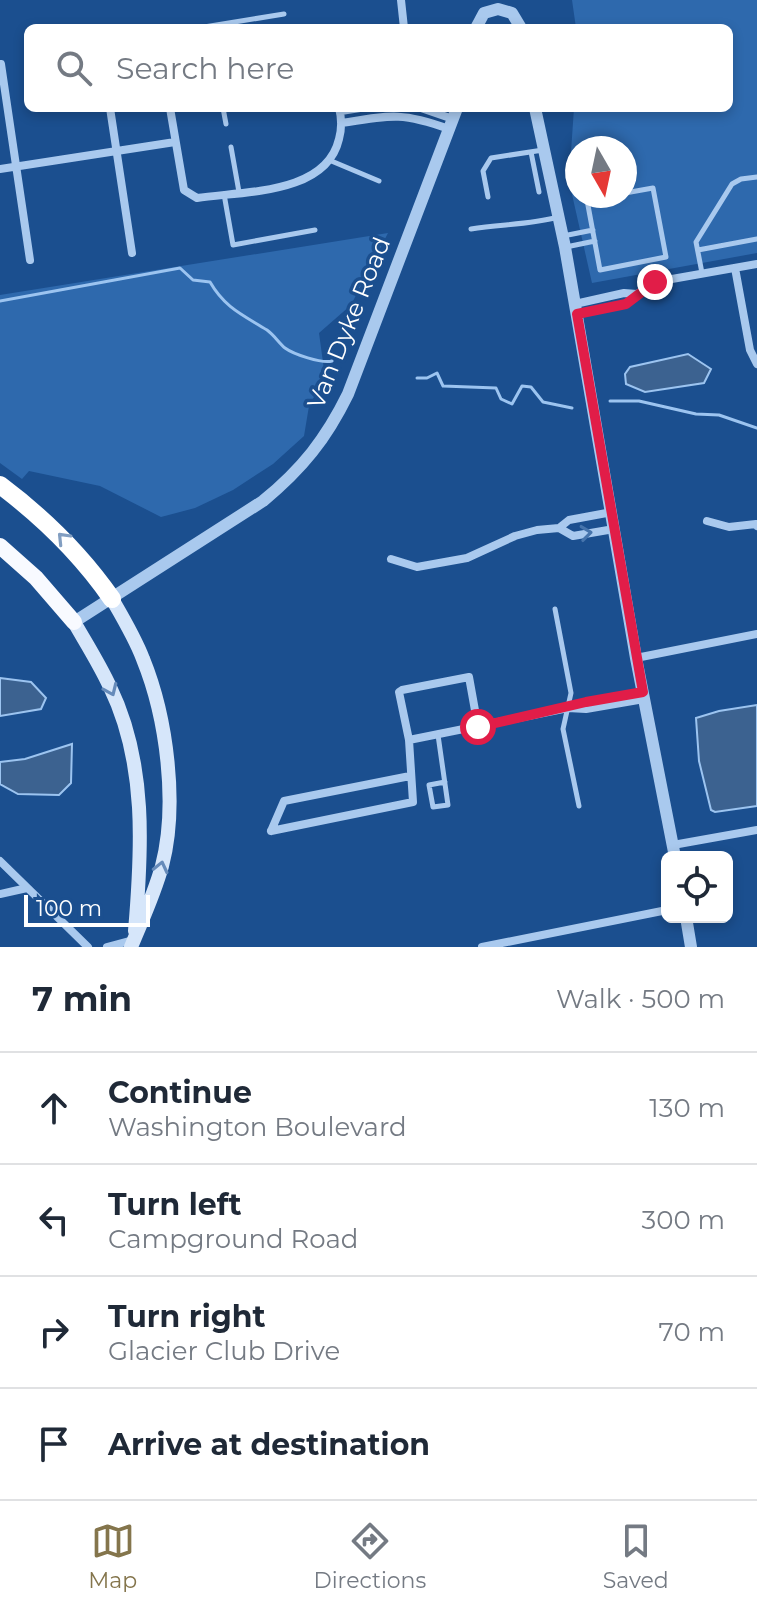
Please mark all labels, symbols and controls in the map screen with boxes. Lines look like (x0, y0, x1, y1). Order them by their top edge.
search box (24, 24, 733, 112)
icon: search (52, 46, 96, 90)
text: Search here (116, 50, 294, 87)
north arrow (565, 136, 637, 208)
street label: Van Dyke Road (301, 233, 396, 413)
route end (637, 264, 673, 300)
one-way arrow (580, 525, 593, 542)
one-way arrow (58, 533, 72, 547)
one-way arrow (101, 682, 117, 697)
route start (460, 709, 496, 745)
map controls (661, 851, 733, 923)
button: locate (661, 851, 733, 923)
one-way arrow (152, 860, 169, 874)
scale bar (24, 891, 150, 927)
text: 100 m (36, 895, 102, 922)
text: 7 min (32, 978, 132, 1020)
text: Walk · 500 m (556, 983, 725, 1015)
text: Continue (108, 1074, 252, 1111)
icon: ahead (32, 1086, 76, 1130)
text: 130 m (649, 1092, 725, 1124)
text: Washington Boulevard (108, 1111, 407, 1143)
text: Turn left (108, 1186, 241, 1223)
icon: left (32, 1198, 76, 1242)
text: 300 m (642, 1204, 725, 1236)
text: Campground Road (108, 1223, 358, 1255)
text: Turn right (108, 1298, 265, 1335)
icon: right (32, 1310, 76, 1354)
text: 70 m (659, 1316, 725, 1348)
text: Glacier Club Drive (108, 1335, 340, 1367)
icon: arrive (32, 1422, 76, 1466)
text: Arrive at destination (108, 1426, 430, 1463)
tab: Map (88, 1519, 137, 1594)
tab: Directions (314, 1519, 426, 1594)
tab: Saved (603, 1519, 669, 1594)

